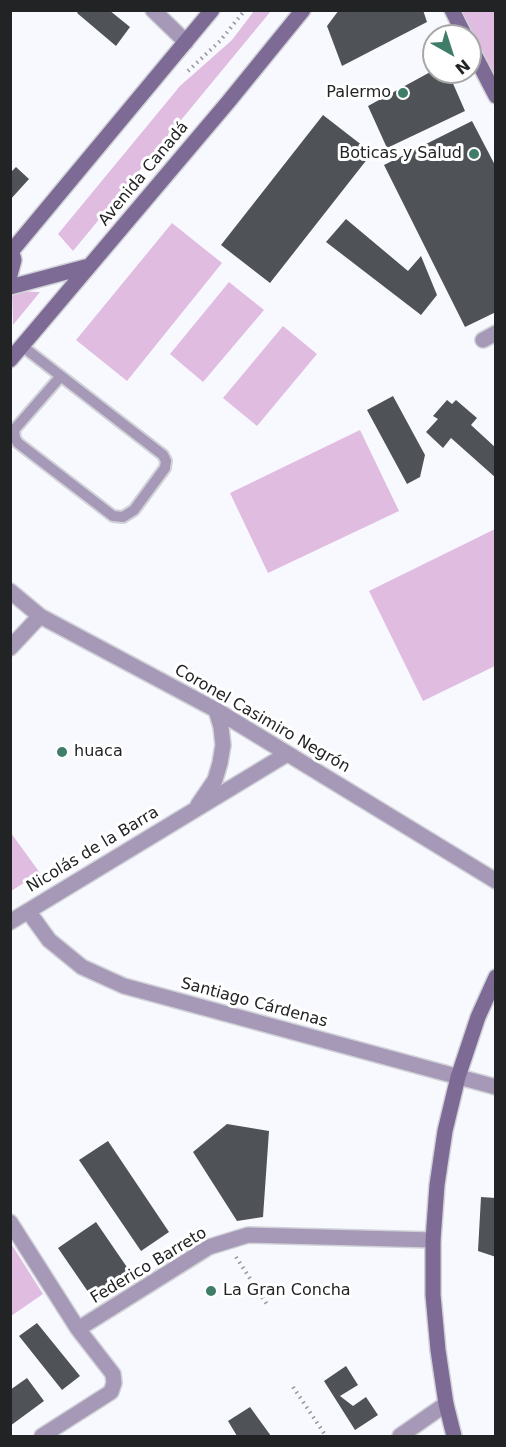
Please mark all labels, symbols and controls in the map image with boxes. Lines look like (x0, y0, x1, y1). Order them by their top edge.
north arrow (422, 24, 482, 84)
text: N (451, 55, 474, 78)
place label: Palermo (326, 83, 391, 103)
marker: Palermo (396, 86, 410, 100)
street label: Avenida Canadá (95, 118, 193, 230)
place label: Boticas y Salud (339, 144, 462, 164)
marker: Boticas y Salud (467, 147, 481, 161)
street label: Coronel Casimiro Negrón (171, 661, 353, 777)
place label: huaca (74, 742, 123, 762)
marker: huaca (55, 745, 69, 759)
street label: Nicolás de la Barra (24, 803, 162, 897)
street label: Santiago Cárdenas (178, 974, 330, 1032)
street label: Federico Barreto (87, 1224, 211, 1308)
place label: La Gran Concha (223, 1281, 351, 1301)
marker: La Gran Concha (204, 1284, 218, 1298)

